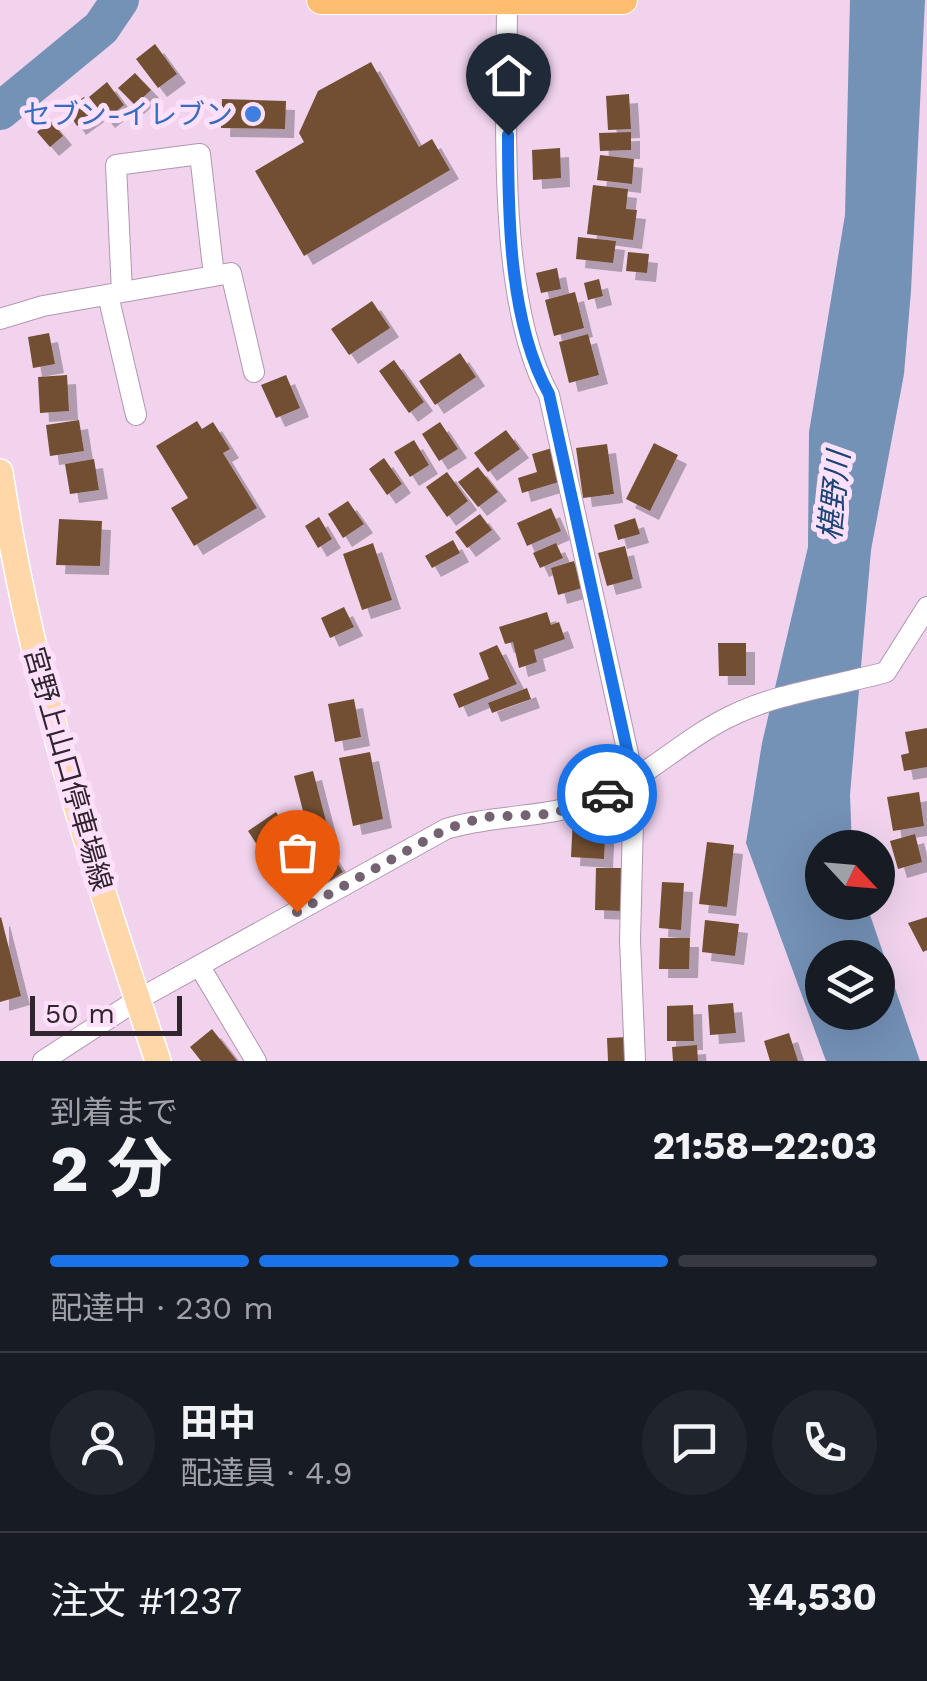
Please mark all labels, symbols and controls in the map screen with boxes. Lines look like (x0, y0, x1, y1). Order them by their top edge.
pin (466, 33, 551, 136)
icon: home (481, 48, 536, 103)
place label: セブン-イレブン (23, 98, 233, 131)
marker: セブン-イレブン (242, 103, 264, 125)
water label: 椹野川 (812, 446, 856, 543)
street label: 宮野上山口停車場線 (17, 643, 119, 895)
courier (557, 744, 657, 844)
icon: car (580, 767, 635, 822)
pin (255, 810, 340, 913)
icon: bag (270, 825, 325, 880)
north arrow (805, 830, 895, 920)
map controls (805, 830, 895, 1030)
button: layers (805, 940, 895, 1030)
scale bar (30, 991, 182, 1036)
text: 50 m (45, 997, 115, 1030)
text: 到着まで (50, 1093, 178, 1131)
text: 21:58–22:03 (652, 1124, 877, 1168)
text: 2 分 (50, 1131, 172, 1207)
text: 配達中 · 230 m (50, 1289, 274, 1327)
button: person (50, 1390, 155, 1495)
button: chat (642, 1390, 747, 1495)
button: phone (772, 1390, 877, 1495)
text: 田中 (180, 1401, 256, 1445)
text: 配達員 · 4.9 (180, 1454, 353, 1492)
text: ¥4,530 (747, 1575, 877, 1619)
text: 注文 #1237 (50, 1579, 242, 1623)

